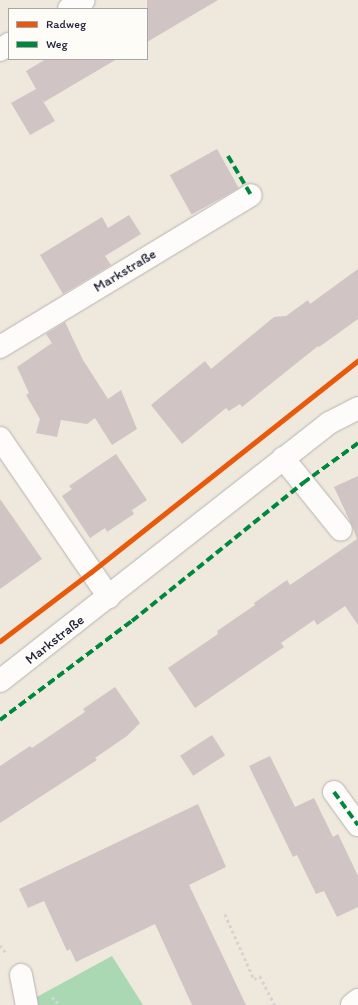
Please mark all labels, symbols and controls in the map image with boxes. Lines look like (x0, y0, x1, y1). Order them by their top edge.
legend (8, 8, 148, 60)
text: Radweg (46, 17, 86, 31)
text: Weg (46, 37, 68, 51)
street label: Markstraße (91, 246, 159, 296)
street label: Markstraße (22, 612, 88, 668)

